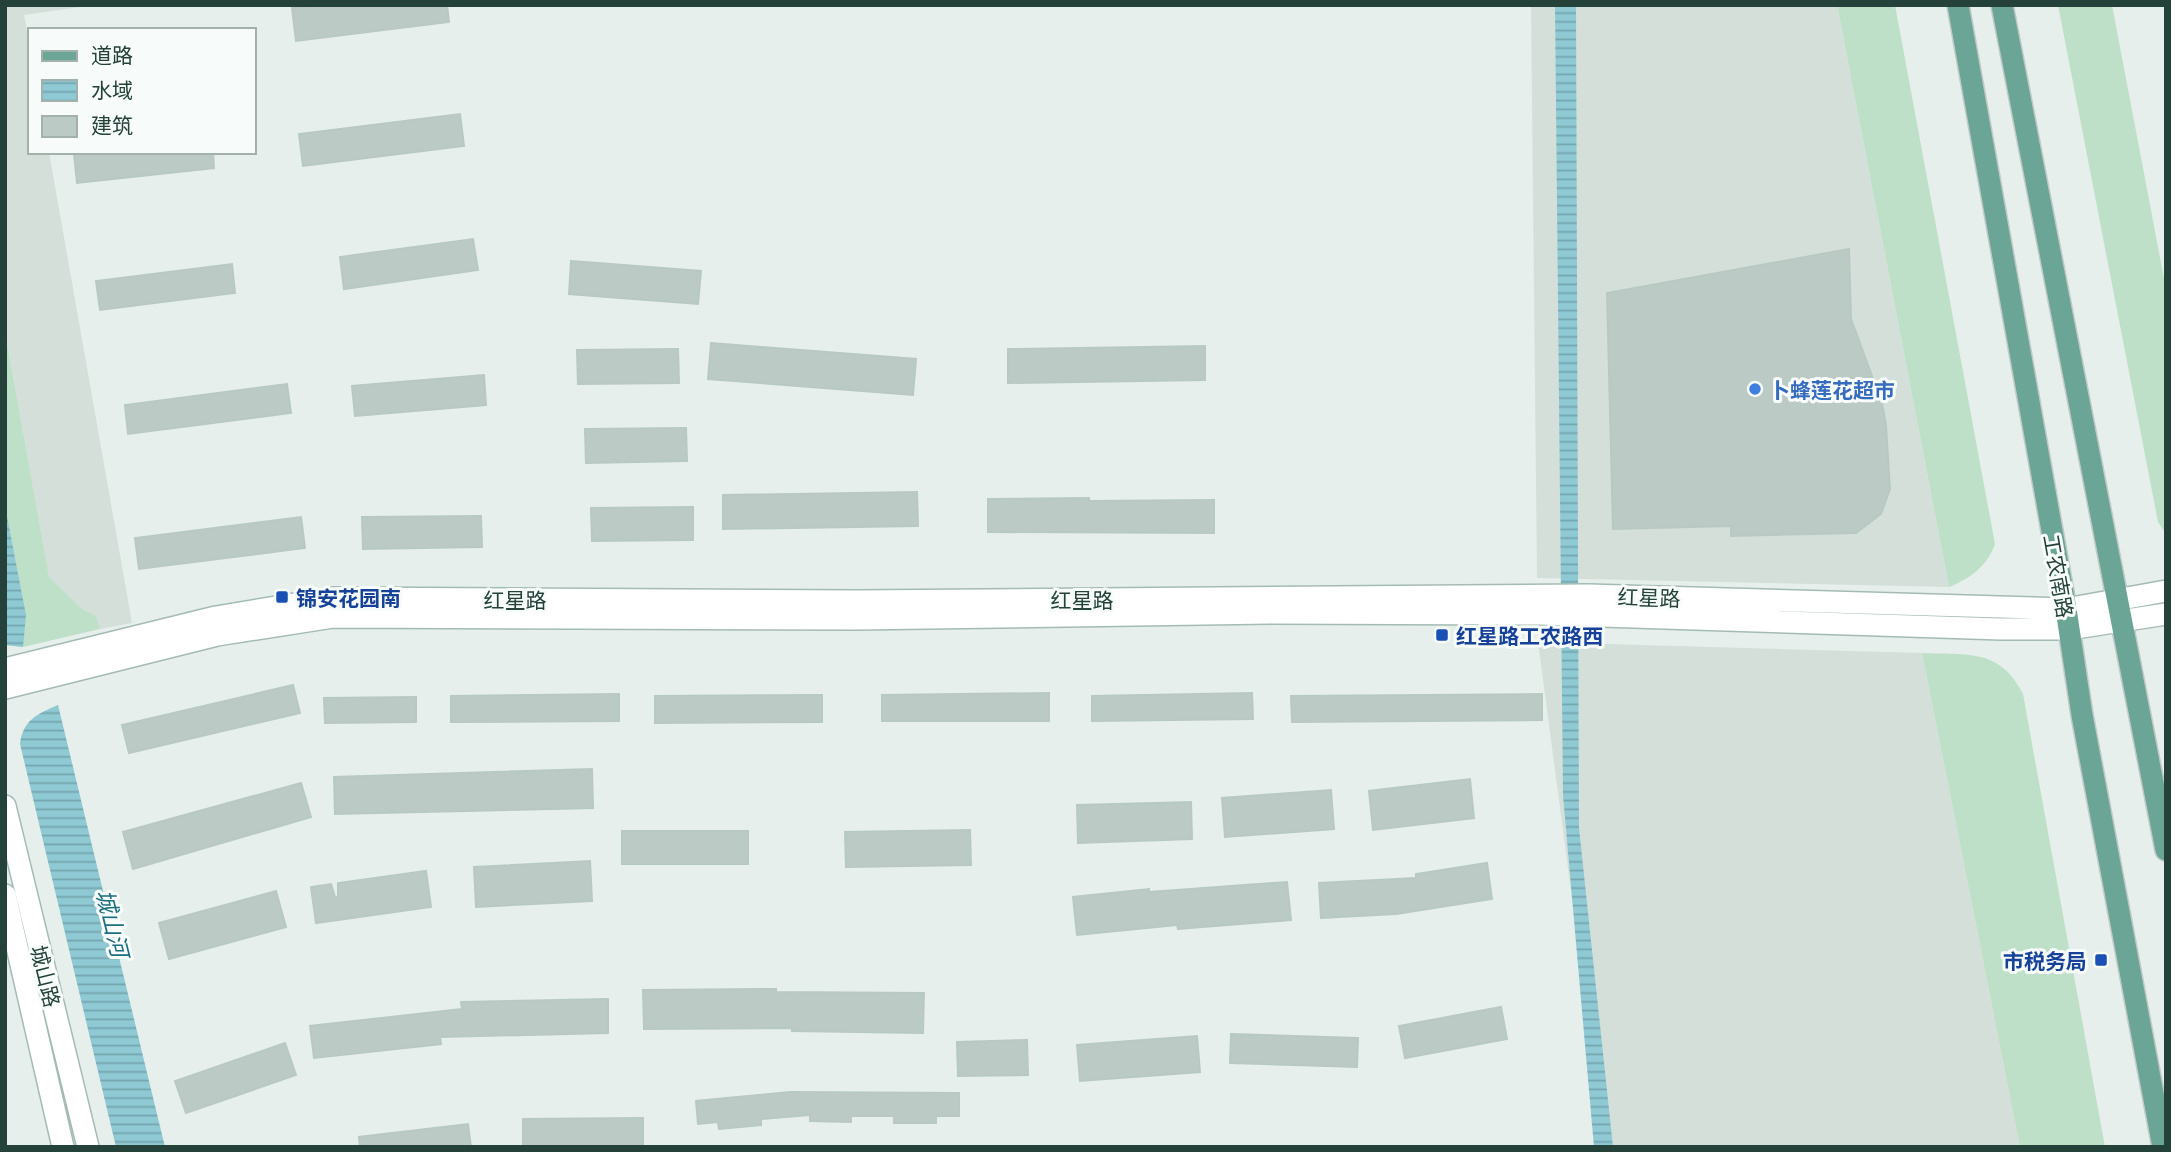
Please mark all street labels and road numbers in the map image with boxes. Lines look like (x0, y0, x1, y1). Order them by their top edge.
street label: 工农南路 (2039, 532, 2079, 620)
street label: 红星路 (1617, 583, 1681, 611)
street label: 红星路 (484, 587, 547, 612)
street label: 红星路 (1051, 587, 1114, 612)
street label: 城山路 (26, 942, 66, 1010)

